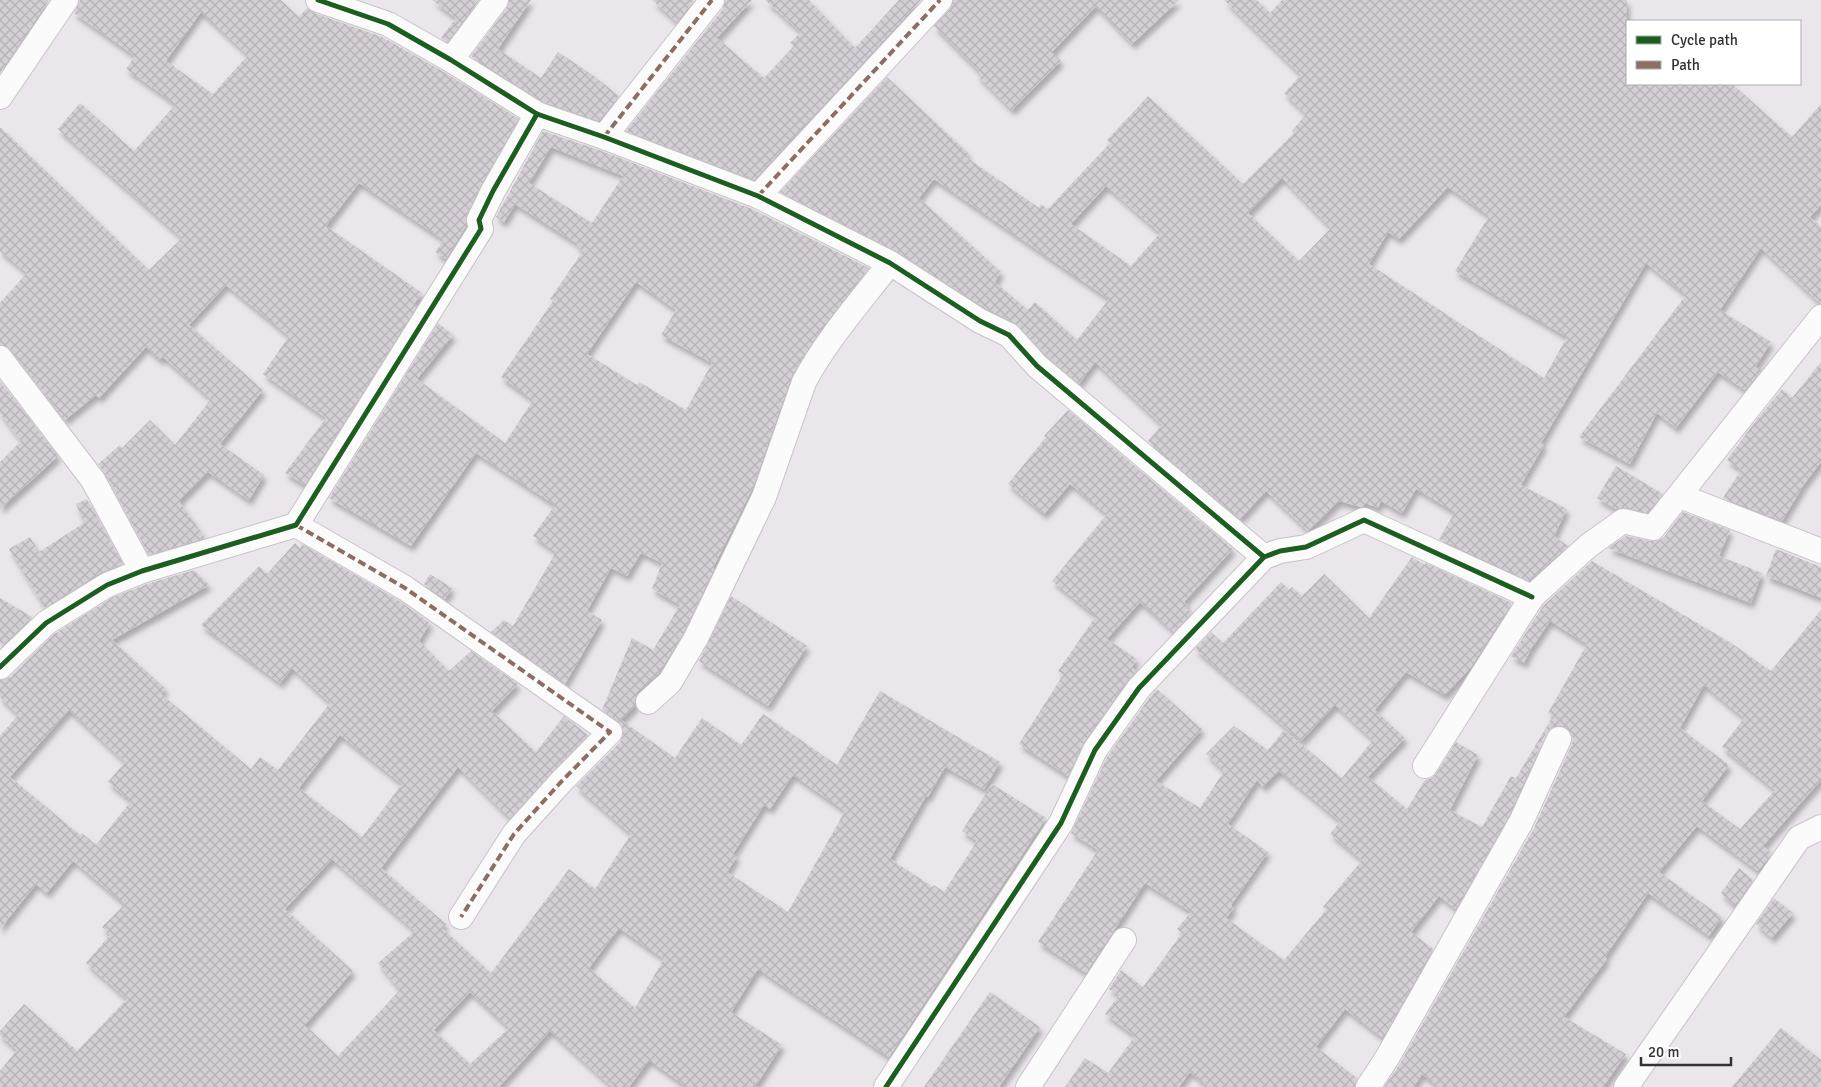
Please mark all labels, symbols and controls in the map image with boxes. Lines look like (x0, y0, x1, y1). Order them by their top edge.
legend (1626, 20, 1801, 85)
text: Cycle path (1671, 31, 1738, 49)
text: Path (1671, 56, 1700, 74)
scale bar (1641, 1034, 1731, 1066)
text: 20 m (1648, 1043, 1679, 1061)

